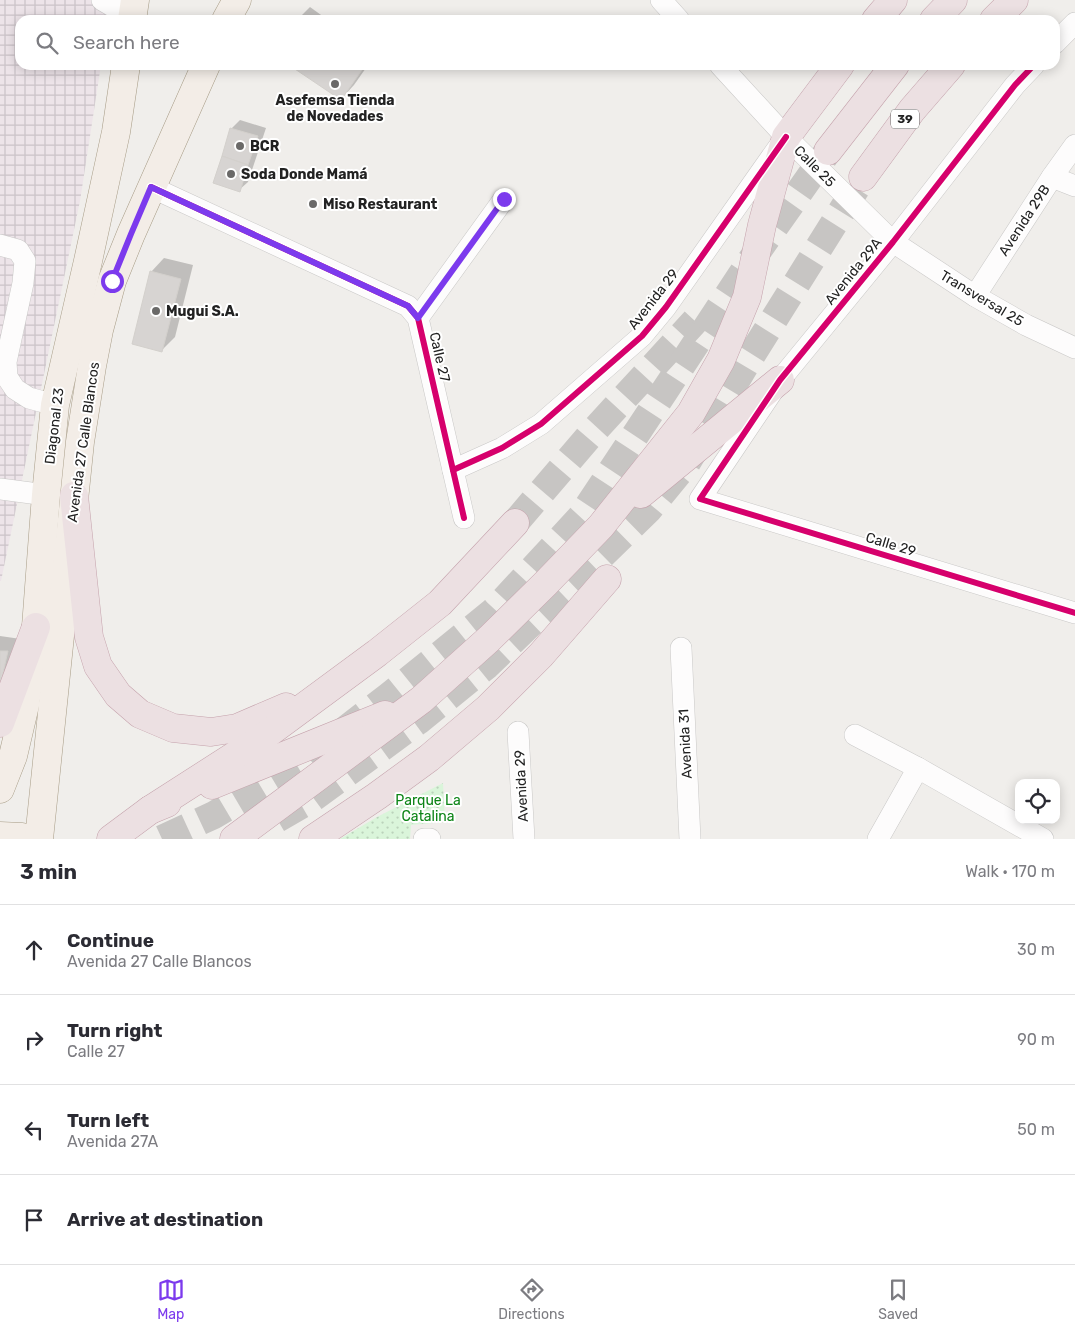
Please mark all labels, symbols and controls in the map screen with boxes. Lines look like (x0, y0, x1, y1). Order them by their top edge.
search box (15, 15, 1060, 70)
icon: search (33, 29, 61, 57)
text: Search here (73, 31, 180, 54)
marker: Asefemsa Tienda de Novedades (329, 78, 341, 90)
place label: Asefemsa Tienda de Novedades (275, 92, 395, 125)
road number: 39 (891, 110, 919, 128)
place label: BCR (250, 138, 280, 155)
marker: BCR (234, 140, 246, 152)
street label: Calle 25 (790, 142, 839, 191)
place label: Soda Donde Mamá (241, 166, 368, 183)
marker: Soda Donde Mamá (225, 168, 237, 180)
street label: Avenida 29B (995, 181, 1054, 259)
route end (493, 188, 516, 211)
place label: Miso Restaurant (323, 196, 438, 213)
marker: Miso Restaurant (307, 198, 319, 210)
street label: Avenida 29A (821, 234, 886, 308)
street label: Avenida 29 (624, 266, 682, 333)
street label: Transversal 25 (937, 267, 1026, 330)
route start (101, 270, 124, 293)
place label: Mugui S.A. (166, 303, 239, 320)
marker: Mugui S.A. (150, 305, 162, 317)
street label: Calle 27 (426, 331, 453, 384)
street label: Avenida 27 Calle Blancos (64, 361, 103, 523)
street label: Diagonal 23 (41, 387, 68, 465)
street label: Calle 29 (864, 529, 918, 560)
street label: Avenida 31 (675, 709, 696, 779)
street label: Avenida 29 (511, 749, 532, 822)
map controls (1015, 779, 1060, 824)
button: locate (1015, 779, 1060, 824)
park label: Parque La Catalina (395, 792, 461, 825)
text: 3 min (20, 859, 77, 884)
text: Walk · 170 m (965, 862, 1055, 881)
text: Continue (67, 929, 154, 952)
icon: ahead (20, 936, 48, 964)
text: 30 m (1017, 940, 1055, 959)
text: Avenida 27 Calle Blancos (67, 952, 252, 971)
text: Turn right (67, 1019, 162, 1042)
icon: right (20, 1026, 48, 1054)
text: 90 m (1017, 1030, 1055, 1049)
text: Calle 27 (67, 1042, 125, 1061)
text: Turn left (67, 1109, 149, 1132)
icon: left (20, 1116, 48, 1144)
text: 50 m (1017, 1120, 1055, 1139)
text: Avenida 27A (67, 1132, 158, 1151)
icon: arrive (20, 1206, 48, 1234)
text: Arrive at destination (67, 1208, 263, 1231)
tab: Map (157, 1276, 185, 1323)
tab: Directions (498, 1276, 565, 1323)
tab: Saved (878, 1276, 918, 1323)

